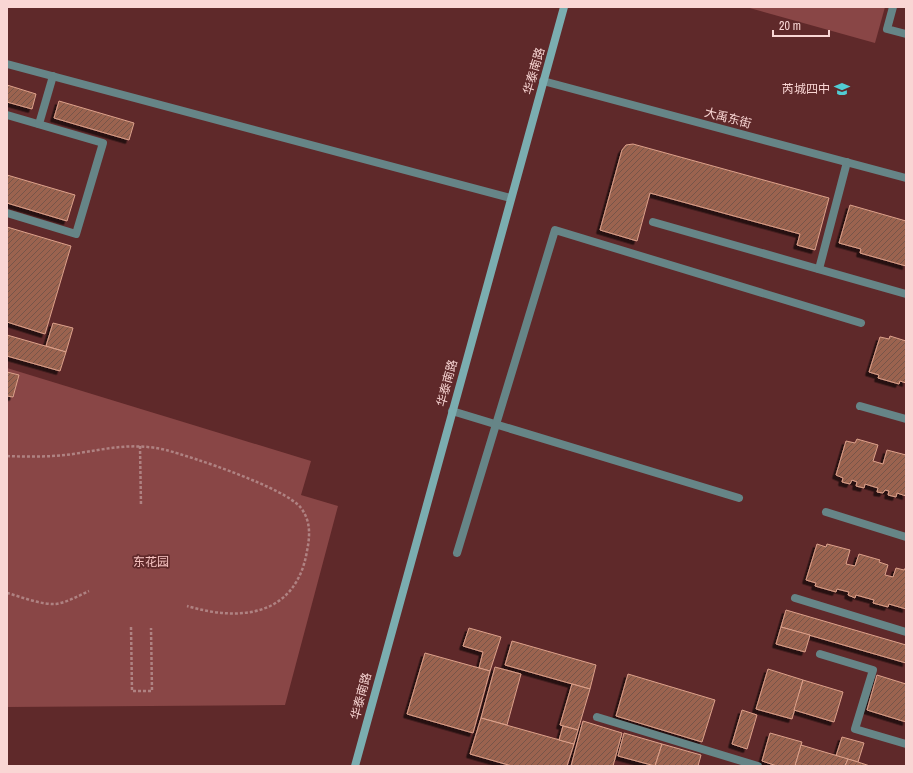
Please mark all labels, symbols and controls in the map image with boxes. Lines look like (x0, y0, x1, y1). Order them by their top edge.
scale bar (773, 12, 829, 38)
text: 20 m (779, 18, 801, 34)
street label: 华泰南路 (520, 46, 548, 96)
school or university icon: 芮城四中 (833, 80, 851, 98)
place label: 芮城四中 (782, 81, 830, 97)
street label: 大禹东街 (703, 104, 753, 132)
street label: 华泰南路 (433, 358, 461, 408)
park label: 东花园 (133, 554, 169, 570)
street label: 华泰南路 (347, 671, 375, 721)

